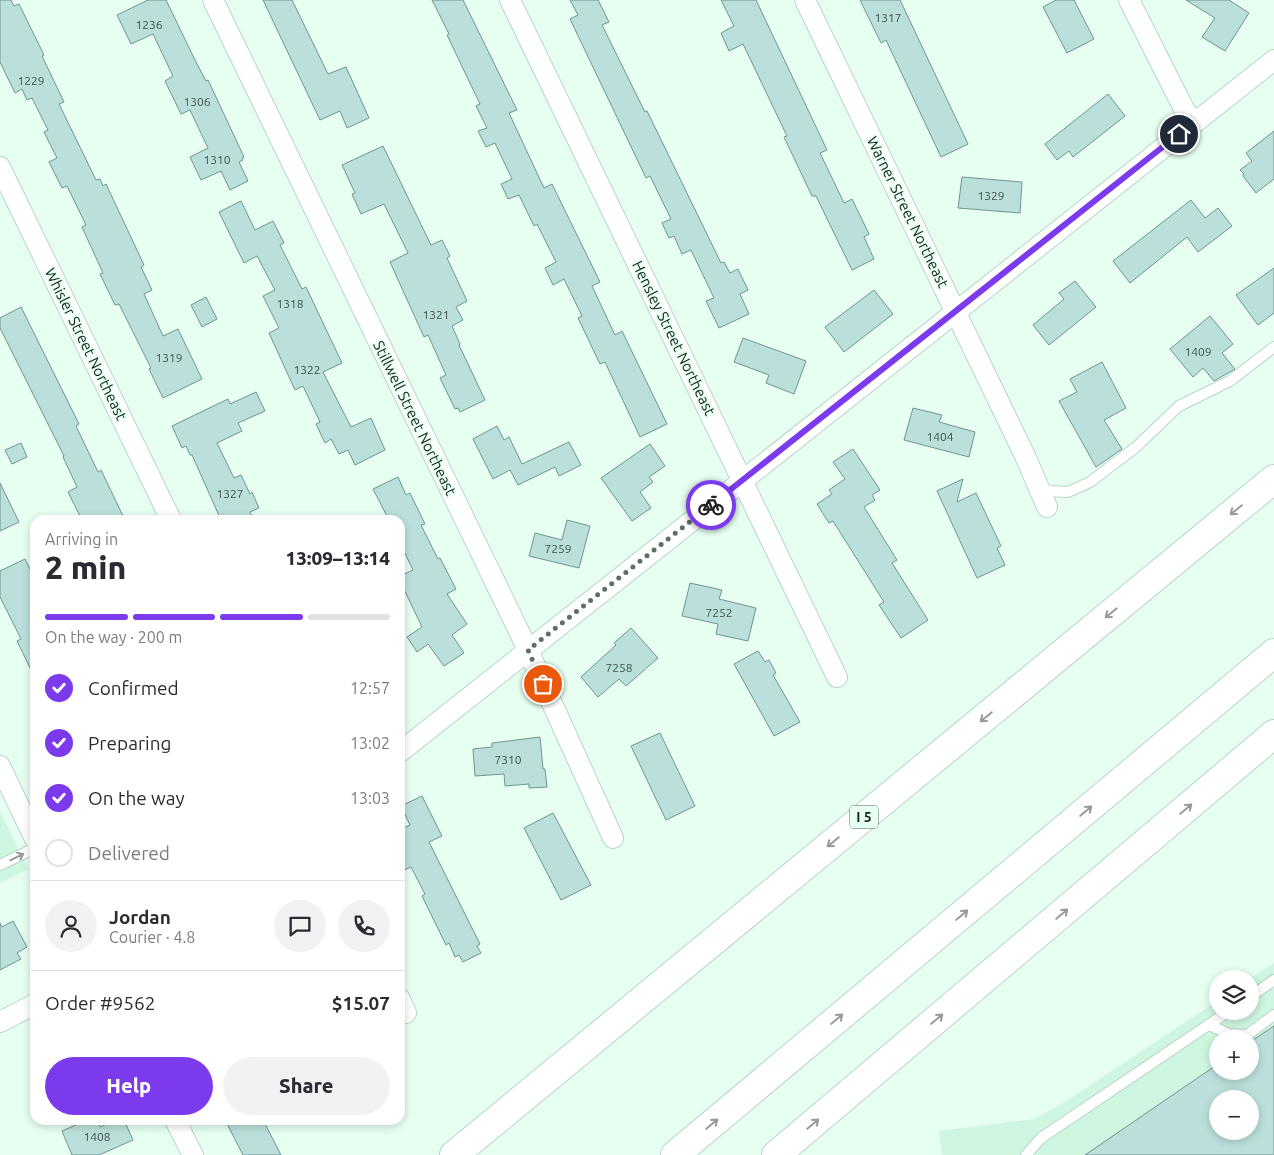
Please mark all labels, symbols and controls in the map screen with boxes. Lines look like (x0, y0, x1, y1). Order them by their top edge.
house number: 1317 (874, 11, 902, 24)
house number: 1236 (135, 18, 163, 31)
house number: 1229 (17, 74, 45, 87)
house number: 1306 (183, 95, 211, 108)
pin (1158, 113, 1200, 155)
icon: home (1165, 120, 1193, 148)
street label: Warner Street Northeast (864, 134, 952, 291)
house number: 1310 (203, 153, 231, 166)
house number: 1329 (977, 189, 1005, 202)
street label: Hensley Street Northeast (629, 258, 719, 418)
street label: Whisler Street Northeast (42, 265, 130, 423)
house number: 1318 (276, 297, 304, 310)
house number: 1321 (422, 308, 450, 321)
street label: Stillwell Street Northeast (370, 338, 460, 498)
house number: 1409 (1184, 345, 1212, 358)
house number: 1319 (155, 351, 183, 364)
house number: 1322 (293, 363, 321, 376)
house number: 1404 (926, 430, 954, 443)
courier (686, 480, 736, 530)
house number: 1327 (216, 487, 244, 500)
icon: bike (697, 491, 725, 519)
one-way arrow (1230, 505, 1243, 516)
text: Arriving in (45, 530, 118, 548)
house number: 7259 (544, 542, 572, 555)
text: 13:09–13:14 (285, 547, 390, 569)
text: 2 min (45, 549, 126, 585)
house number: 7252 (705, 606, 733, 619)
one-way arrow (1105, 608, 1118, 619)
text: On the way · 200 m (45, 628, 182, 646)
house number: 7258 (605, 661, 633, 674)
pin (522, 663, 564, 705)
icon: bag (529, 670, 557, 698)
icon: check (45, 674, 73, 702)
text: Confirmed (88, 677, 179, 699)
text: 12:57 (350, 679, 390, 697)
one-way arrow (979, 711, 992, 722)
icon: check (45, 729, 73, 757)
text: Preparing (88, 732, 172, 754)
text: 13:02 (350, 734, 390, 752)
house number: 7310 (494, 753, 522, 766)
icon: check (45, 784, 73, 812)
text: On the way (88, 787, 185, 809)
text: 13:03 (350, 789, 390, 807)
one-way arrow (1179, 804, 1192, 815)
one-way arrow (1079, 805, 1092, 816)
road number: I 5 (850, 806, 878, 829)
one-way arrow (827, 837, 840, 848)
text: Delivered (88, 842, 170, 864)
one-way arrow (10, 852, 25, 862)
button: person (45, 900, 97, 952)
button: chat (274, 900, 326, 952)
button: phone (338, 900, 390, 952)
text: Jordan (109, 906, 171, 928)
one-way arrow (1055, 908, 1068, 920)
one-way arrow (955, 909, 968, 921)
text: Courier · 4.8 (109, 928, 195, 946)
map controls (1209, 970, 1259, 1140)
button: layers (1209, 970, 1259, 1020)
text: Order #9562 (45, 992, 155, 1014)
text: $15.07 (332, 992, 390, 1014)
one-way arrow (931, 1013, 944, 1024)
one-way arrow (830, 1014, 843, 1025)
button: + (1209, 1030, 1259, 1080)
button: Help (45, 1057, 213, 1115)
button: Share (223, 1057, 390, 1115)
button: − (1209, 1090, 1259, 1140)
one-way arrow (706, 1118, 719, 1129)
one-way arrow (806, 1118, 819, 1129)
house number: 1408 (83, 1130, 111, 1143)

